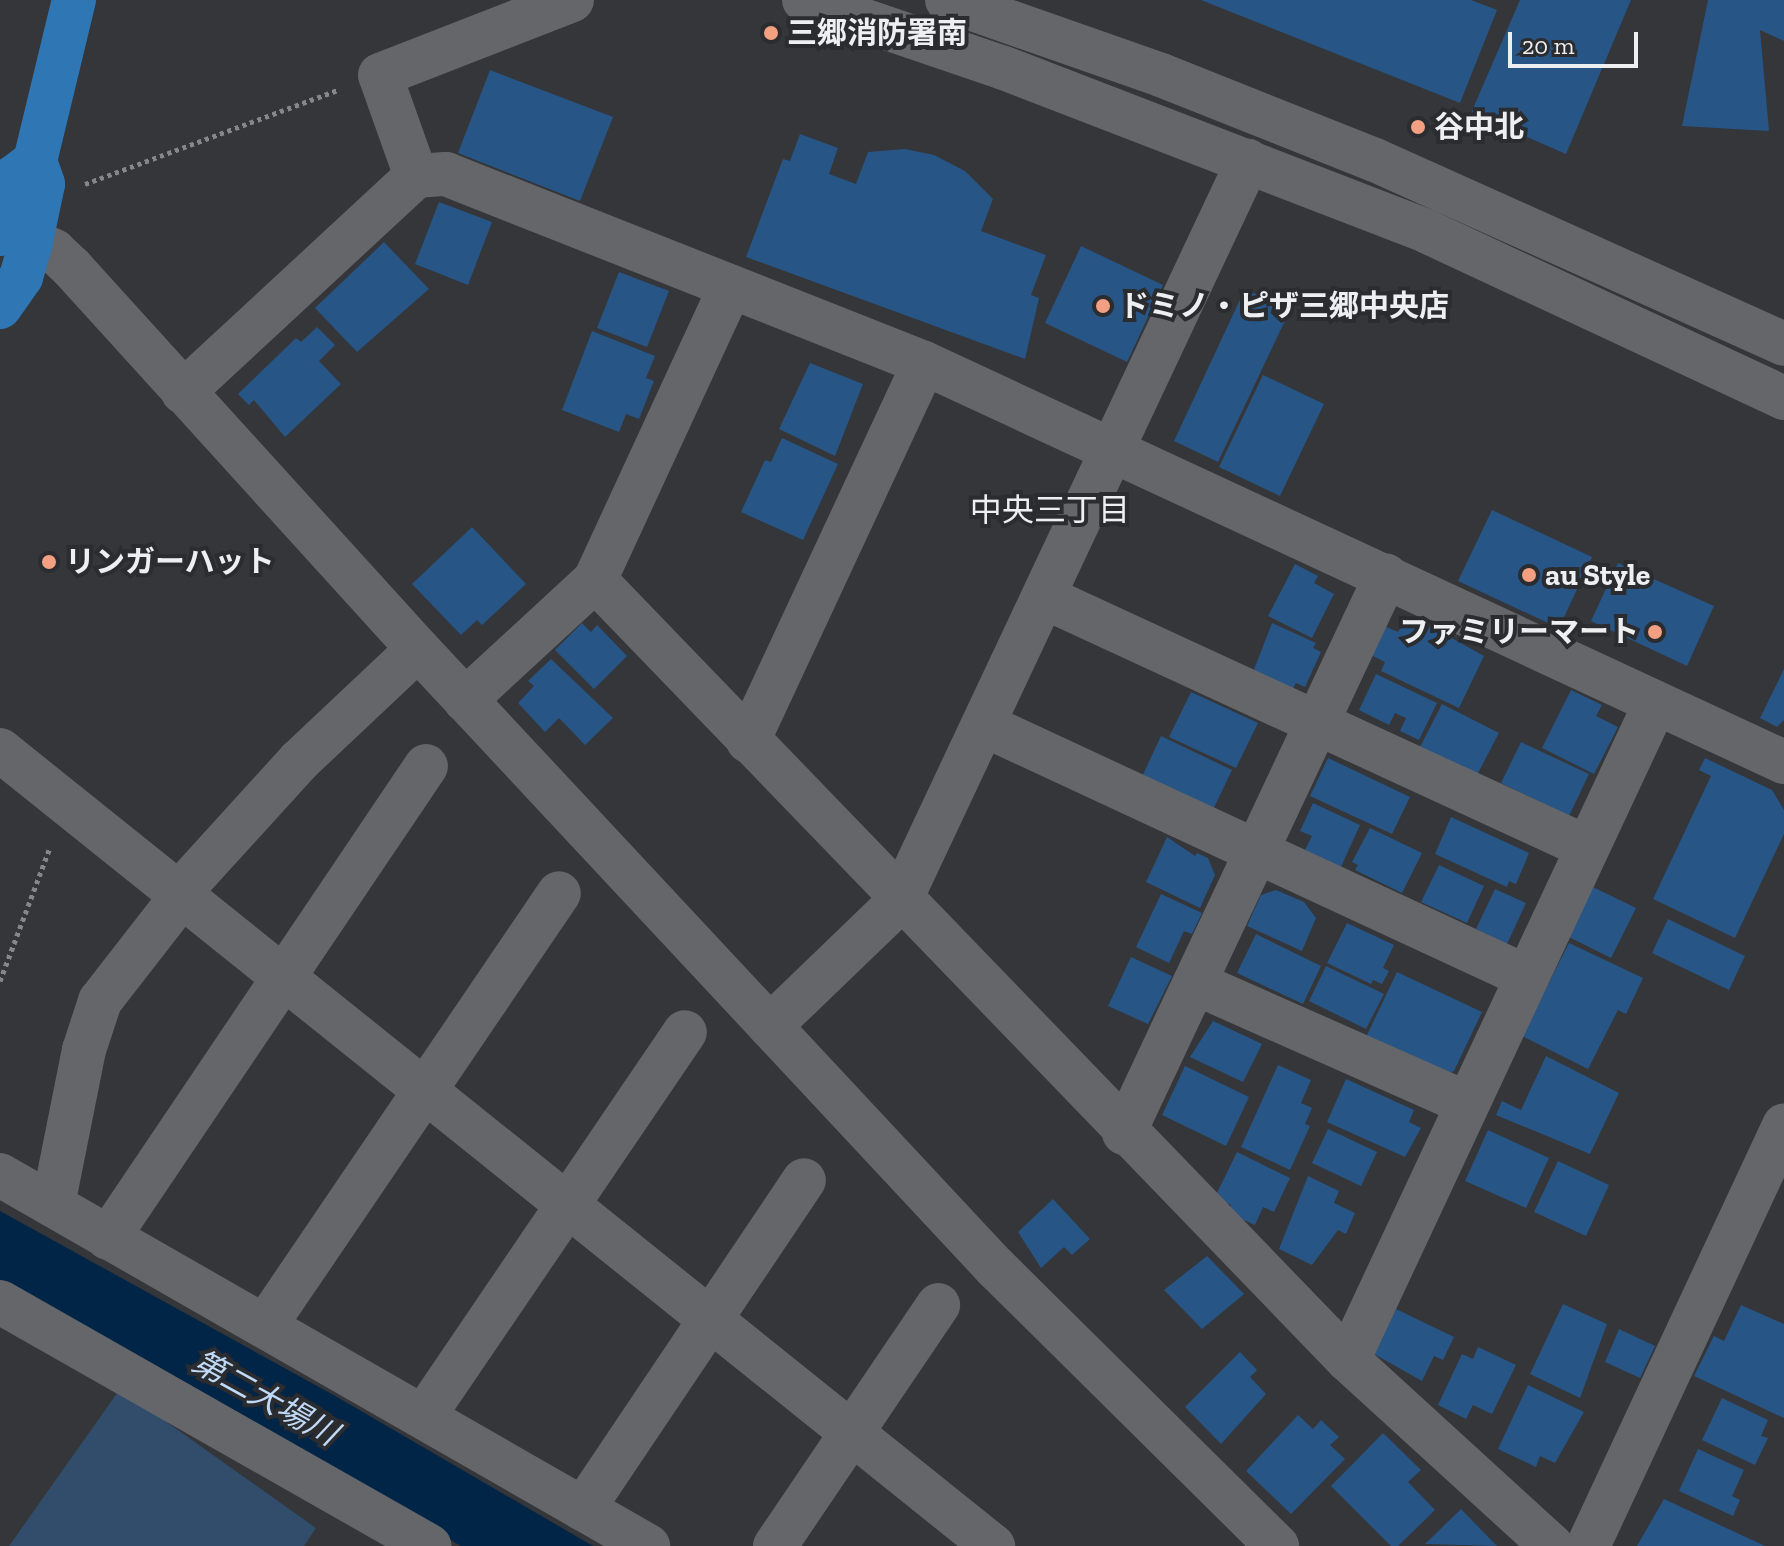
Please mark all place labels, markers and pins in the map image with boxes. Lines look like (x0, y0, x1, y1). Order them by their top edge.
place label: 三郷消防署南 (787, 15, 967, 51)
marker: 三郷消防署南 (762, 24, 780, 42)
place label: 谷中北 (1434, 109, 1524, 145)
marker: 谷中北 (1409, 118, 1427, 136)
place label: ドミノ・ピザ三郷中央店 (1119, 288, 1449, 324)
marker: ドミノ・ピザ三郷中央店 (1094, 297, 1112, 315)
place label: リンガーハット (65, 544, 275, 580)
marker: リンガーハット (40, 553, 58, 571)
place label: au Style (1545, 557, 1650, 593)
marker: au Style (1520, 566, 1538, 584)
place label: ファミリーマート (1399, 614, 1639, 650)
marker: ファミリーマート (1646, 623, 1664, 641)

